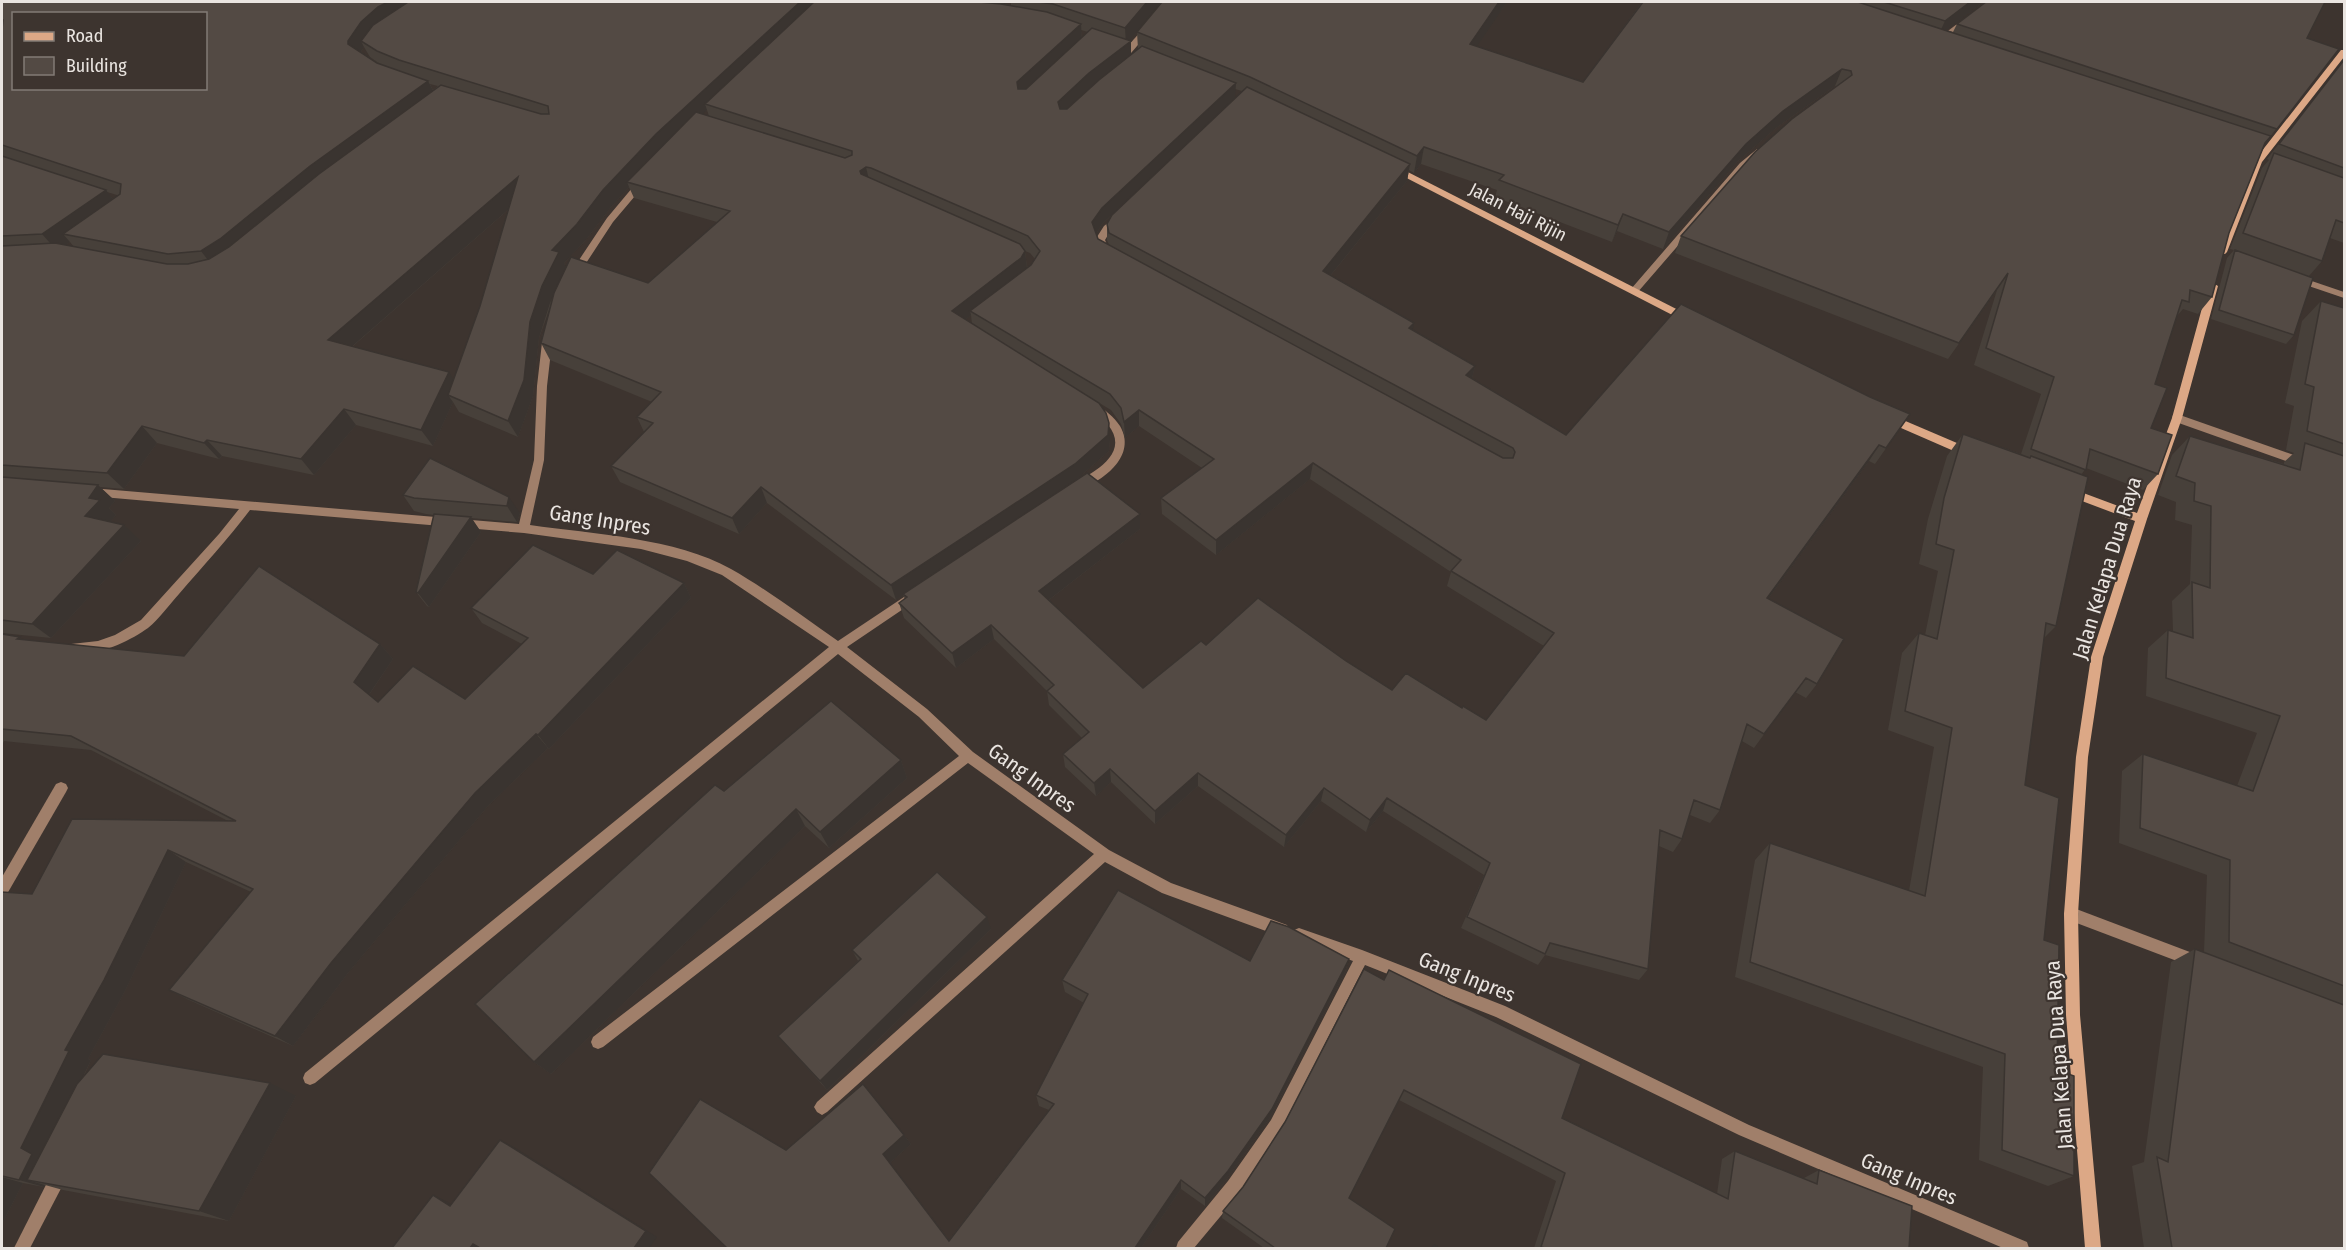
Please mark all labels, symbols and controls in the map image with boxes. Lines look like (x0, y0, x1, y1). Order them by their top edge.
legend (12, 12, 207, 90)
text: Road (66, 25, 103, 47)
text: Building (66, 55, 127, 77)
street label: Jalan Haji Rijin (1466, 178, 1570, 246)
street label: Jalan Kelapa Dua Raya (2067, 474, 2147, 662)
street label: Gang Inpres (548, 499, 652, 541)
street label: Gang Inpres (983, 737, 1081, 819)
street label: Gang Inpres (1415, 946, 1519, 1008)
street label: Jalan Kelapa Dua Raya (2039, 959, 2079, 1151)
street label: Gang Inpres (1857, 1147, 1961, 1211)

